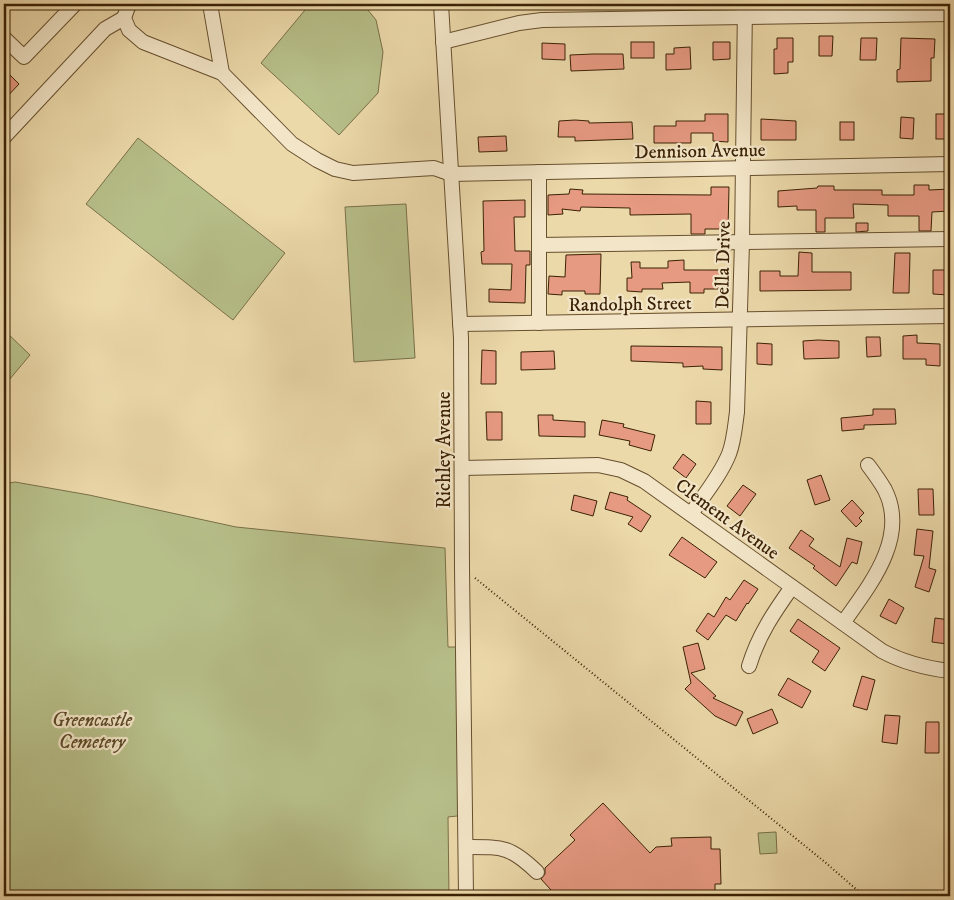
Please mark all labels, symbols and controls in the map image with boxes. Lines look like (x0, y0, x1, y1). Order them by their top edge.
street label: Dennison Avenue (634, 139, 766, 164)
street label: Della Drive (711, 221, 736, 309)
street label: Randolph Street (568, 292, 692, 317)
street label: Richley Avenue (433, 391, 456, 509)
street label: Clement Avenue (671, 474, 784, 565)
park label: Greencastle Cemetery (52, 709, 133, 754)

